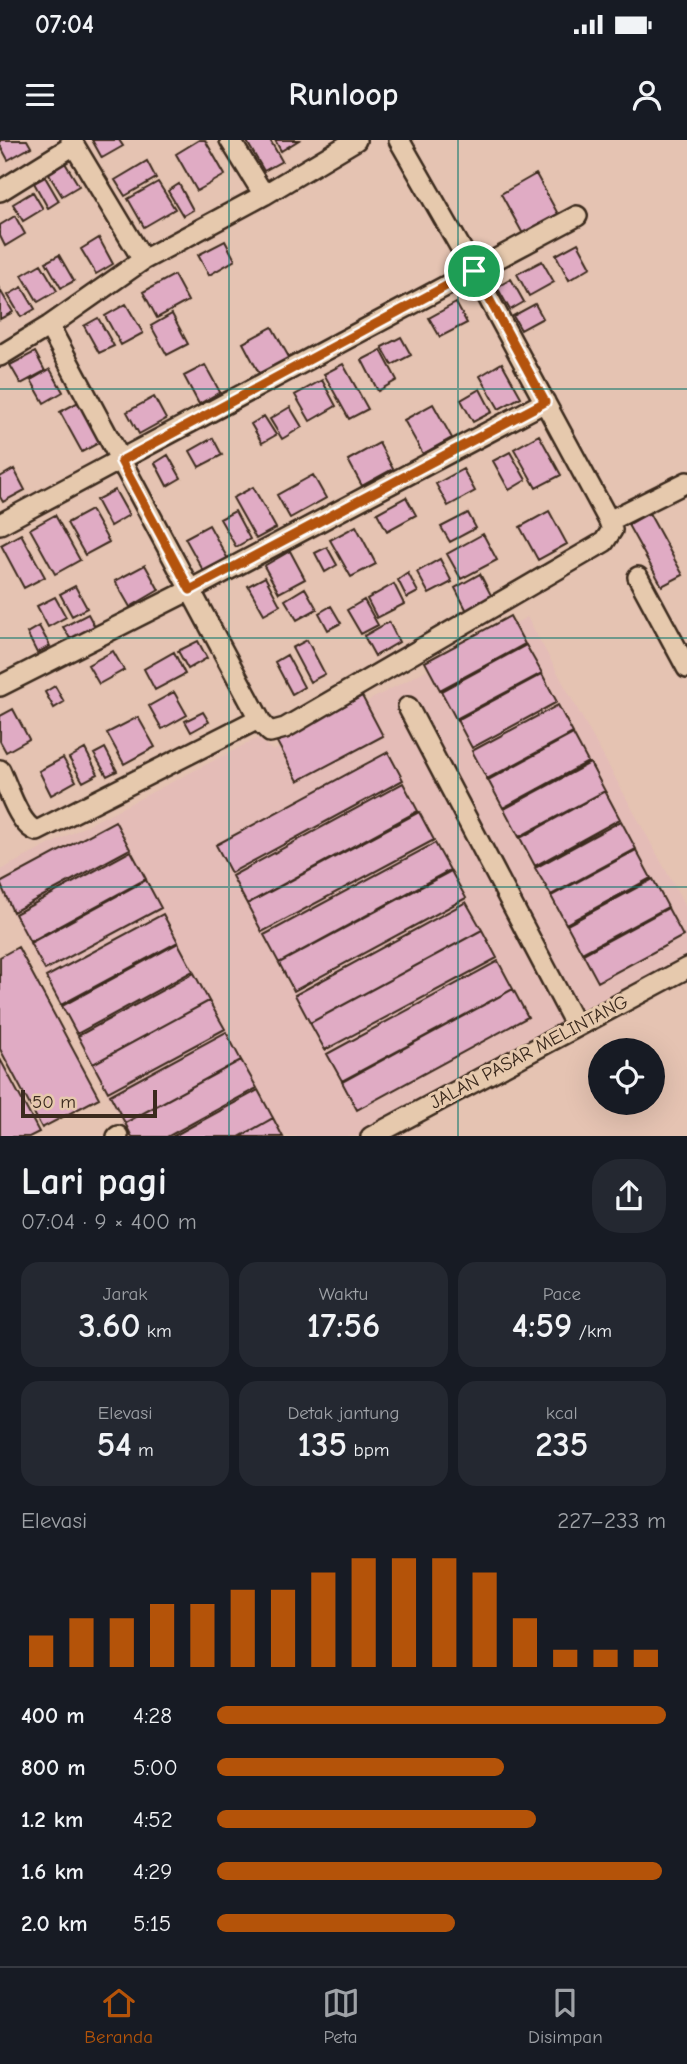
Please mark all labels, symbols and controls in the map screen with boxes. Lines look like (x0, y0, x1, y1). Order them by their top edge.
text: 07:04 (35, 10, 94, 40)
icon: menu (21, 76, 59, 114)
text: Runloop (289, 76, 398, 113)
icon: person (628, 76, 666, 114)
pin (444, 241, 504, 301)
icon: arrive (455, 252, 493, 290)
street label: JALAN PASAR MELINTANG (426, 990, 632, 1114)
map controls (588, 1038, 665, 1115)
button: locate (588, 1038, 665, 1115)
scale bar (21, 1087, 158, 1119)
text: 50 m (32, 1091, 76, 1113)
button: share (592, 1159, 666, 1233)
text: Lari pagi (21, 1160, 167, 1204)
text: 07:04 · 9 × 400 m (21, 1208, 197, 1235)
text: Jarak (103, 1283, 148, 1305)
text: Waktu (319, 1283, 368, 1305)
text: Pace (543, 1283, 581, 1305)
text: 3.60 (79, 1305, 140, 1346)
text: 17:56 (307, 1305, 380, 1346)
text: 4:59 (512, 1305, 572, 1346)
text: km (140, 1320, 172, 1342)
text: /km (572, 1320, 612, 1342)
text: Elevasi (98, 1402, 153, 1424)
text: Detak jantung (287, 1402, 400, 1424)
text: kcal (546, 1402, 578, 1424)
text: 54 (97, 1424, 132, 1465)
text: 135 (298, 1424, 347, 1465)
text: 235 (535, 1424, 588, 1465)
text: m (132, 1439, 154, 1461)
text: bpm (347, 1439, 389, 1461)
text: Elevasi (21, 1507, 87, 1534)
text: 227–233 m (557, 1507, 666, 1534)
text: 400 m (21, 1702, 85, 1729)
text: 4:28 (133, 1702, 172, 1729)
text: 800 m (21, 1754, 86, 1781)
text: 5:00 (133, 1754, 178, 1781)
text: 1.2 km (21, 1806, 83, 1833)
text: 4:52 (133, 1806, 173, 1833)
text: 1.6 km (21, 1858, 84, 1885)
text: 4:29 (133, 1858, 173, 1885)
text: 2.0 km (21, 1910, 87, 1937)
text: 5:15 (133, 1910, 171, 1937)
tab: Beranda (84, 1984, 153, 2048)
tab: Peta (322, 1984, 360, 2048)
tab: Disimpan (528, 1984, 603, 2048)

